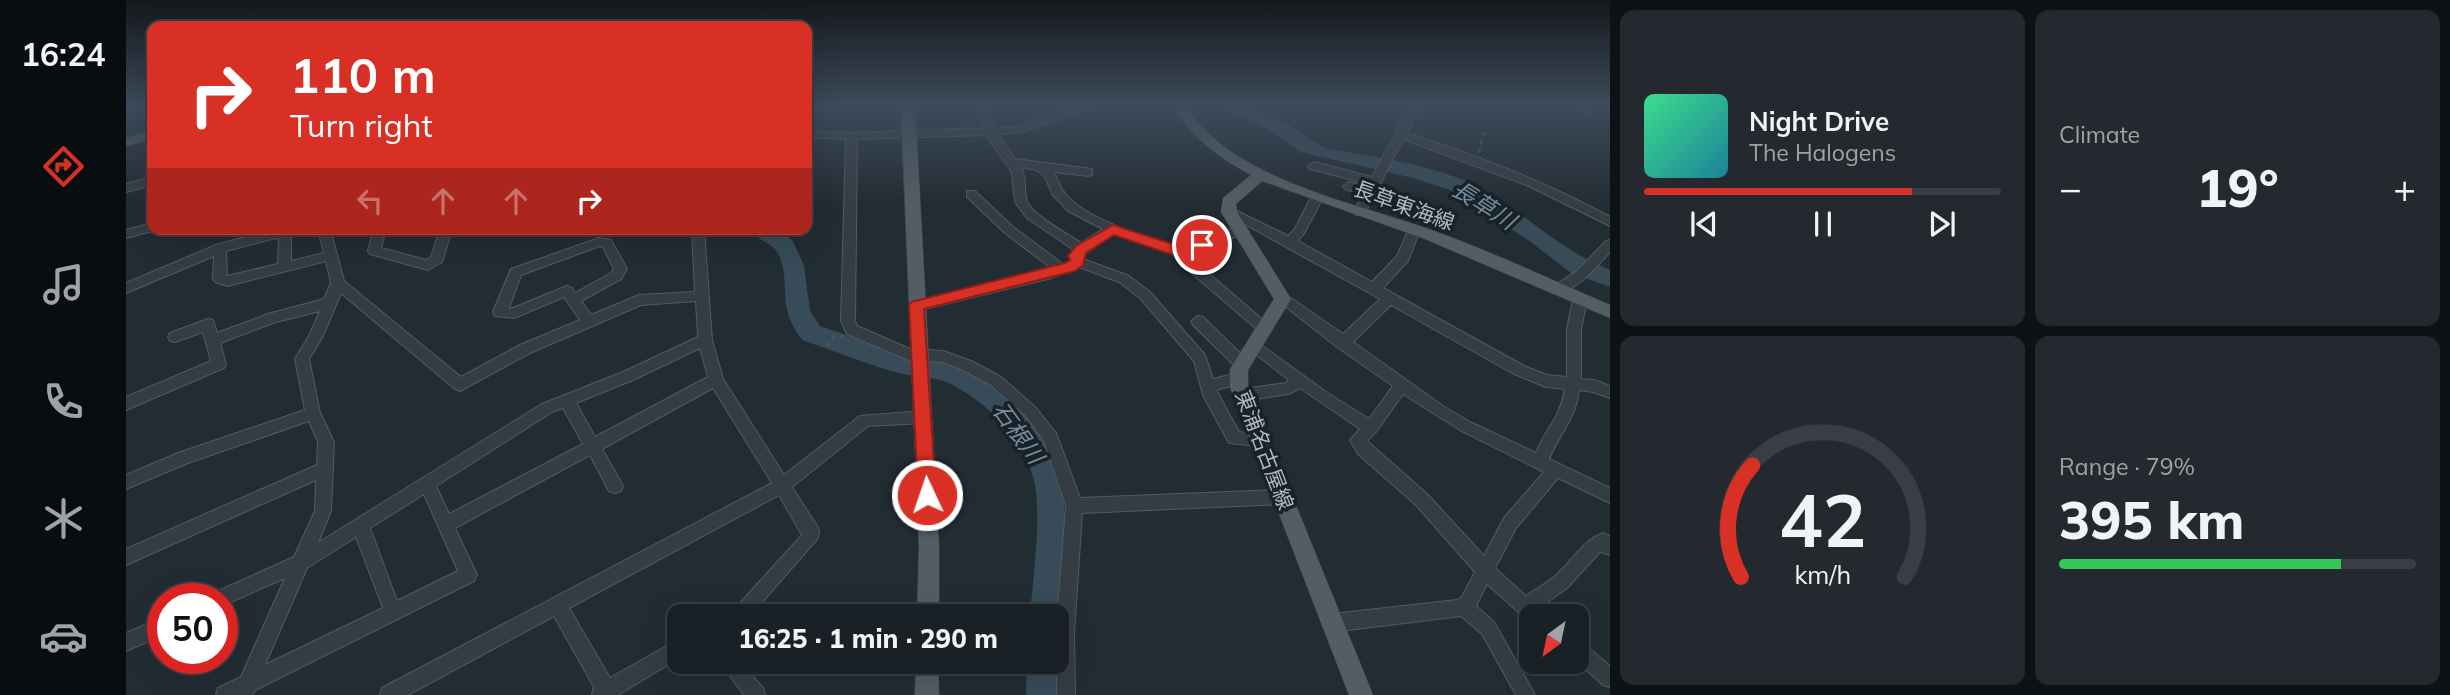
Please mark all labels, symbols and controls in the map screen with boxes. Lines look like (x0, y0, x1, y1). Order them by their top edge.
text: 16:24 (21, 34, 105, 74)
text: 110 m (290, 44, 436, 105)
icon: right (175, 49, 266, 140)
text: Turn right (290, 105, 433, 145)
text: Night Drive (1749, 105, 1889, 138)
text: Climate (2059, 120, 2140, 149)
text: The Halogens (1749, 138, 1896, 167)
icon: directions (39, 142, 88, 191)
text: 19° (2196, 155, 2279, 220)
text: − (2059, 164, 2082, 212)
text: + (2393, 164, 2416, 212)
water label: 長草川 (1447, 174, 1524, 237)
street label: 長草東海線 (1351, 175, 1458, 235)
icon: left (351, 182, 389, 220)
icon: ahead (424, 182, 462, 220)
icon: ahead (497, 182, 535, 220)
icon: right (570, 182, 608, 220)
icon: previous (1685, 205, 1723, 243)
icon: pause (1804, 205, 1842, 243)
icon: next (1923, 205, 1961, 243)
pin (1172, 215, 1232, 275)
icon: arrive (1183, 226, 1221, 264)
icon: music (39, 260, 88, 309)
icon: phone (39, 377, 88, 426)
street label: 東浦名古屋線 (1230, 386, 1300, 513)
water label: 石根川 (986, 396, 1052, 472)
text: Range · 79% (2059, 452, 2195, 481)
position arrow (890, 458, 964, 532)
text: 42 (1779, 474, 1866, 565)
text: 395 km (2059, 487, 2244, 552)
icon: climate (39, 494, 88, 543)
text: km/h (1794, 558, 1851, 589)
speed limit sign: 50 (147, 583, 238, 674)
north arrow (1519, 604, 1589, 674)
map controls (1519, 604, 1589, 674)
icon: car (39, 612, 88, 661)
text: 16:25 · 1 min · 290 m (738, 622, 998, 655)

